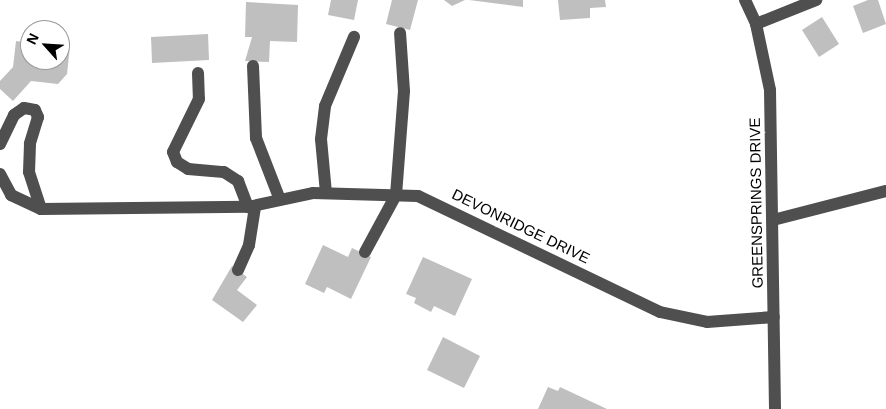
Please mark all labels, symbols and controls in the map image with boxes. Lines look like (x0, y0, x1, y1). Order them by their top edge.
north arrow (20, 20, 70, 70)
text: N (23, 31, 42, 47)
street label: GREENSPRINGS DRIVE (746, 117, 766, 289)
street label: DEVONRIDGE DRIVE (449, 185, 593, 267)

